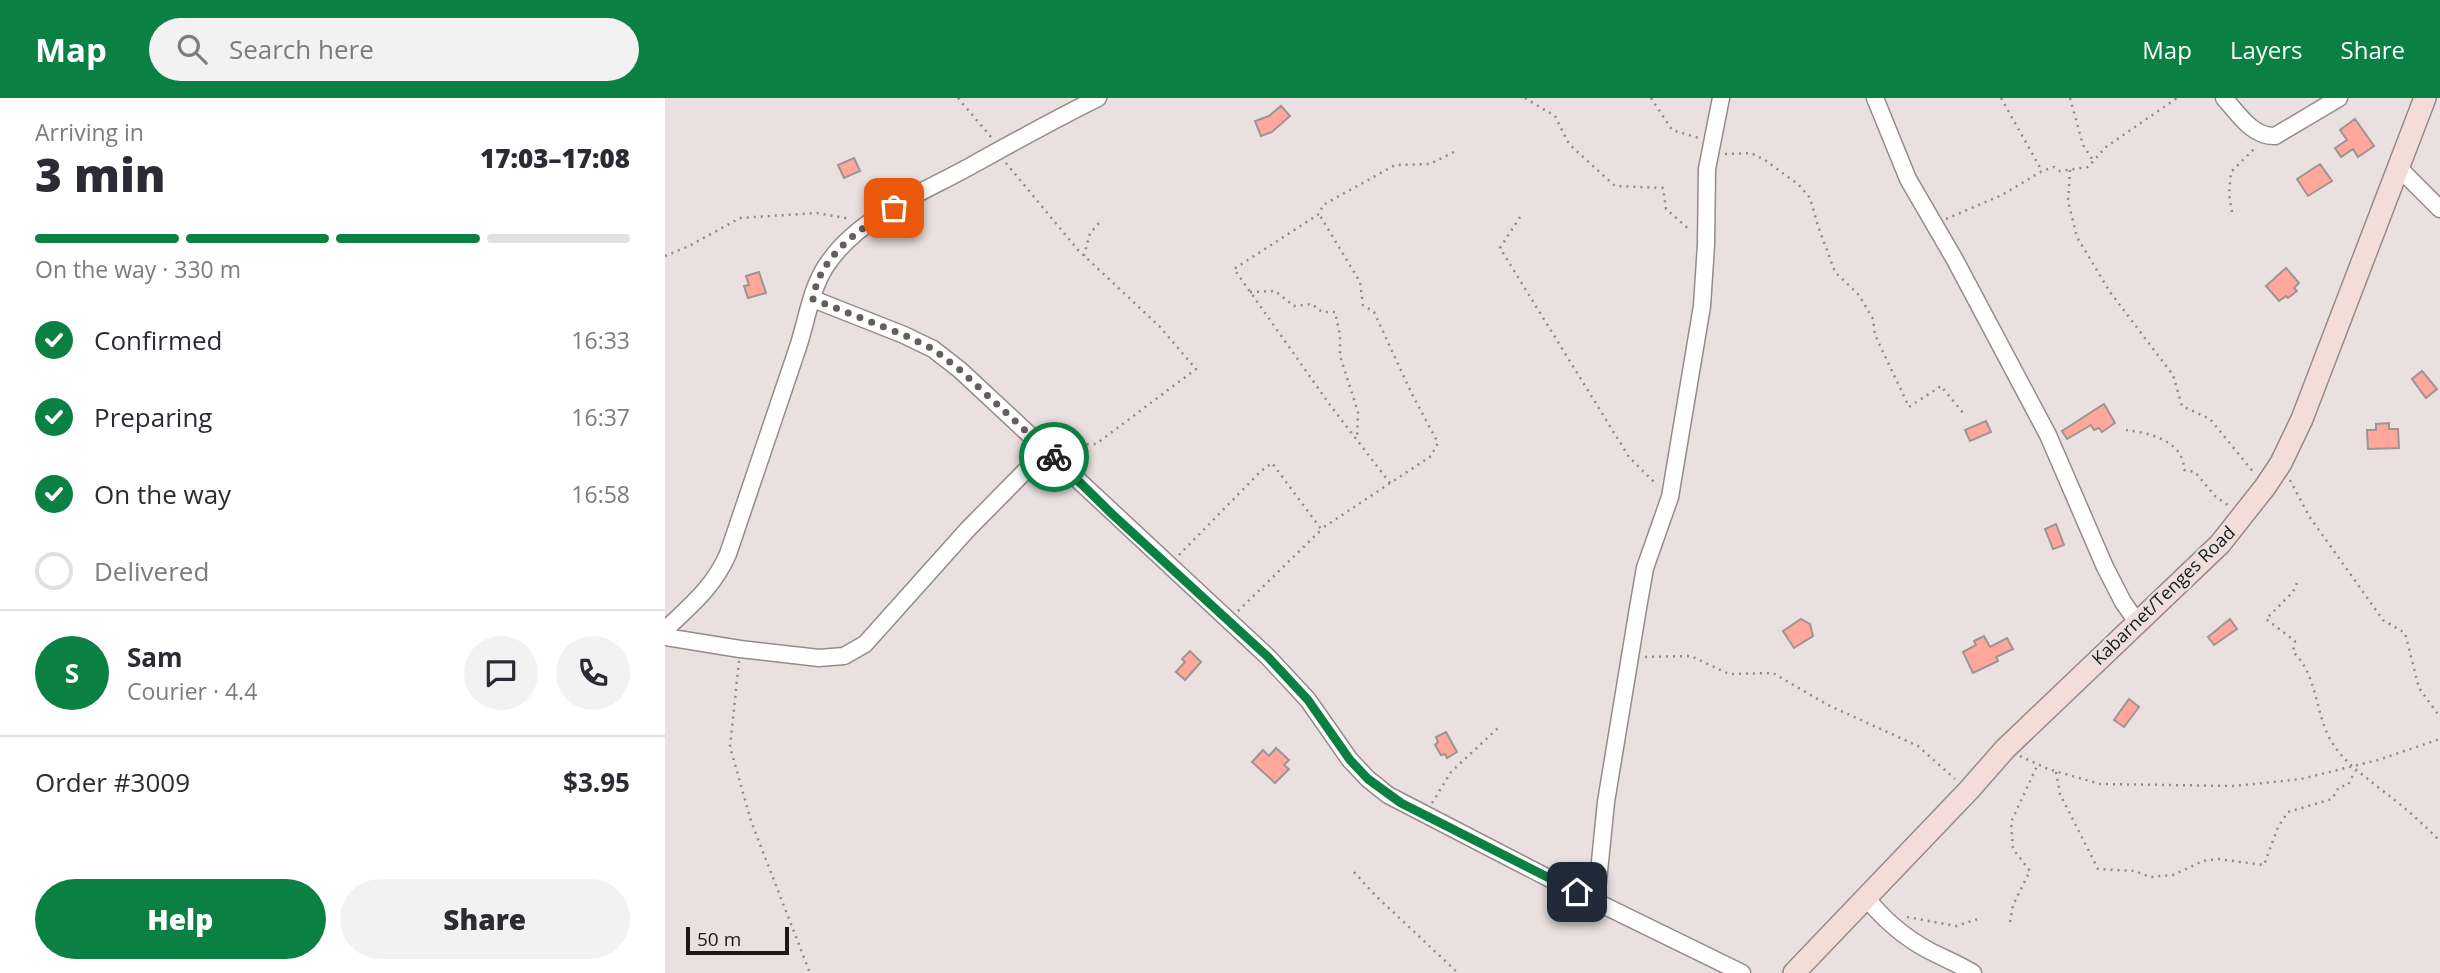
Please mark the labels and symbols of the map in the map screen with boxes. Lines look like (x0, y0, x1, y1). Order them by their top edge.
pin (864, 178, 924, 238)
courier (1019, 422, 1089, 492)
street label: Kabarnet/Tenges Road (2086, 520, 2240, 670)
pin (1547, 862, 1607, 922)
scale bar (686, 924, 789, 956)

